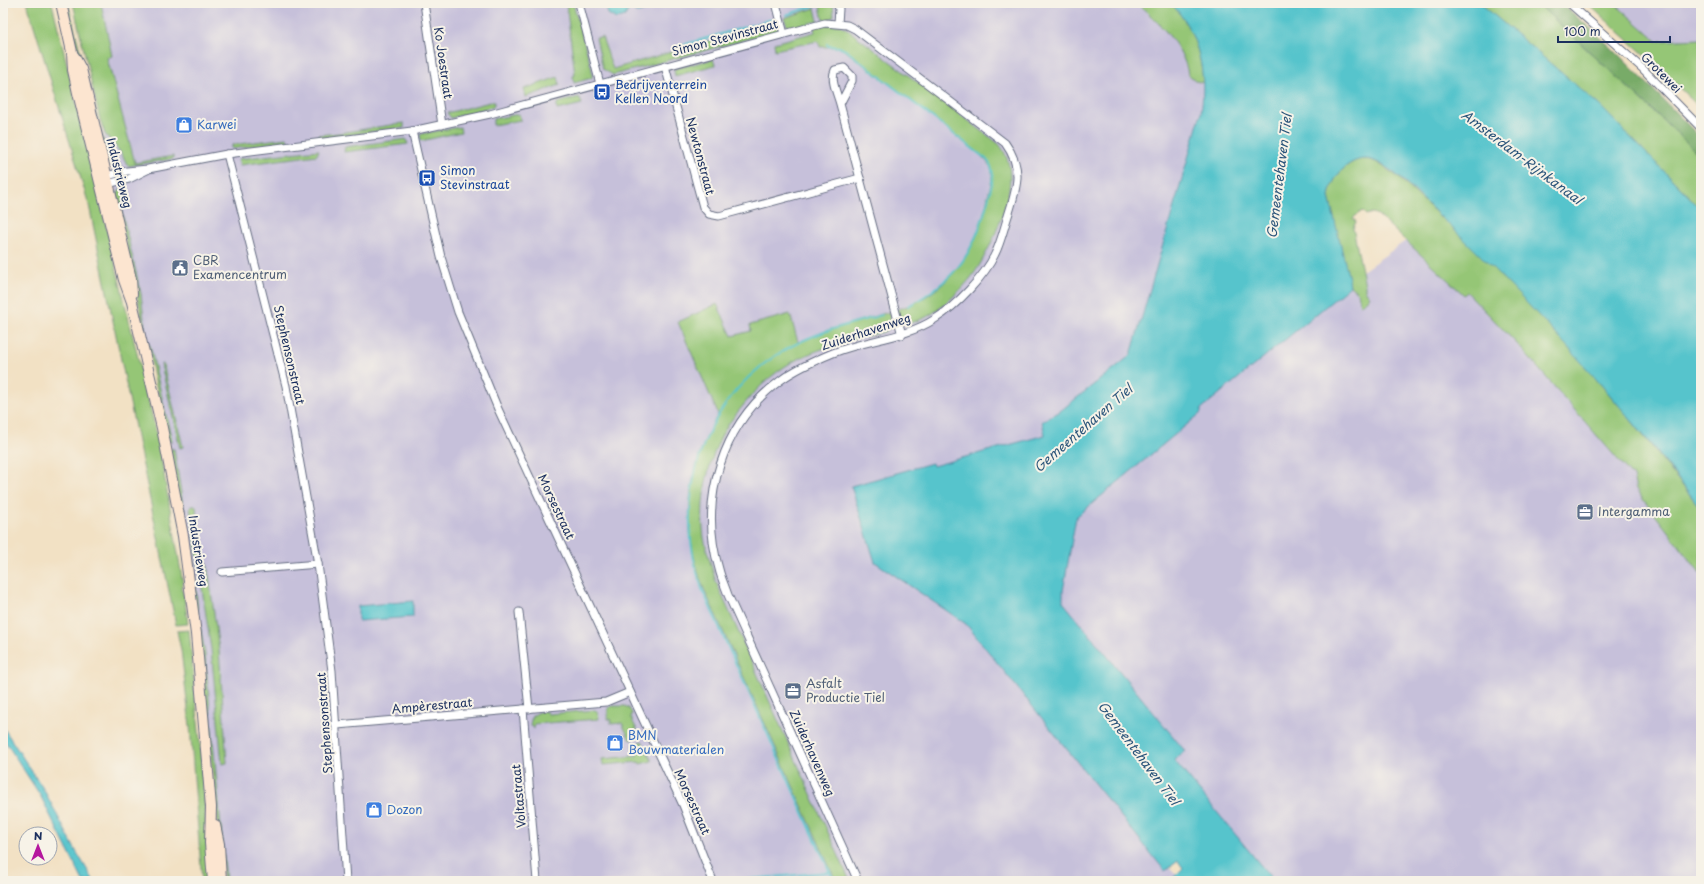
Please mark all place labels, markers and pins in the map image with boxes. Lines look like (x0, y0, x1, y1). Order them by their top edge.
place label: Bedrijventerrein Kellen Noord (615, 75, 707, 107)
bus stop icon: Bedrijventerrein Kellen Noord (592, 82, 612, 102)
shop icon: Karwei (174, 115, 194, 135)
place label: Karwei (197, 115, 237, 133)
place label: Simon Stevinstraat (440, 161, 510, 193)
bus stop icon: Simon Stevinstraat (417, 168, 437, 188)
place label: CBR Examencentrum (193, 251, 287, 283)
public building icon: CBR Examencentrum (170, 258, 190, 278)
office icon: Intergamma (1575, 502, 1595, 522)
place label: Intergamma (1598, 502, 1670, 520)
place label: Asfalt Productie Tiel (806, 674, 885, 706)
office icon: Asfalt Productie Tiel (783, 681, 803, 701)
place label: BMN Bouwmaterialen (628, 726, 724, 758)
shop icon: BMN Bouwmaterialen (605, 733, 625, 753)
shop icon: Dozon (364, 800, 384, 820)
place label: Dozon (387, 800, 422, 818)

